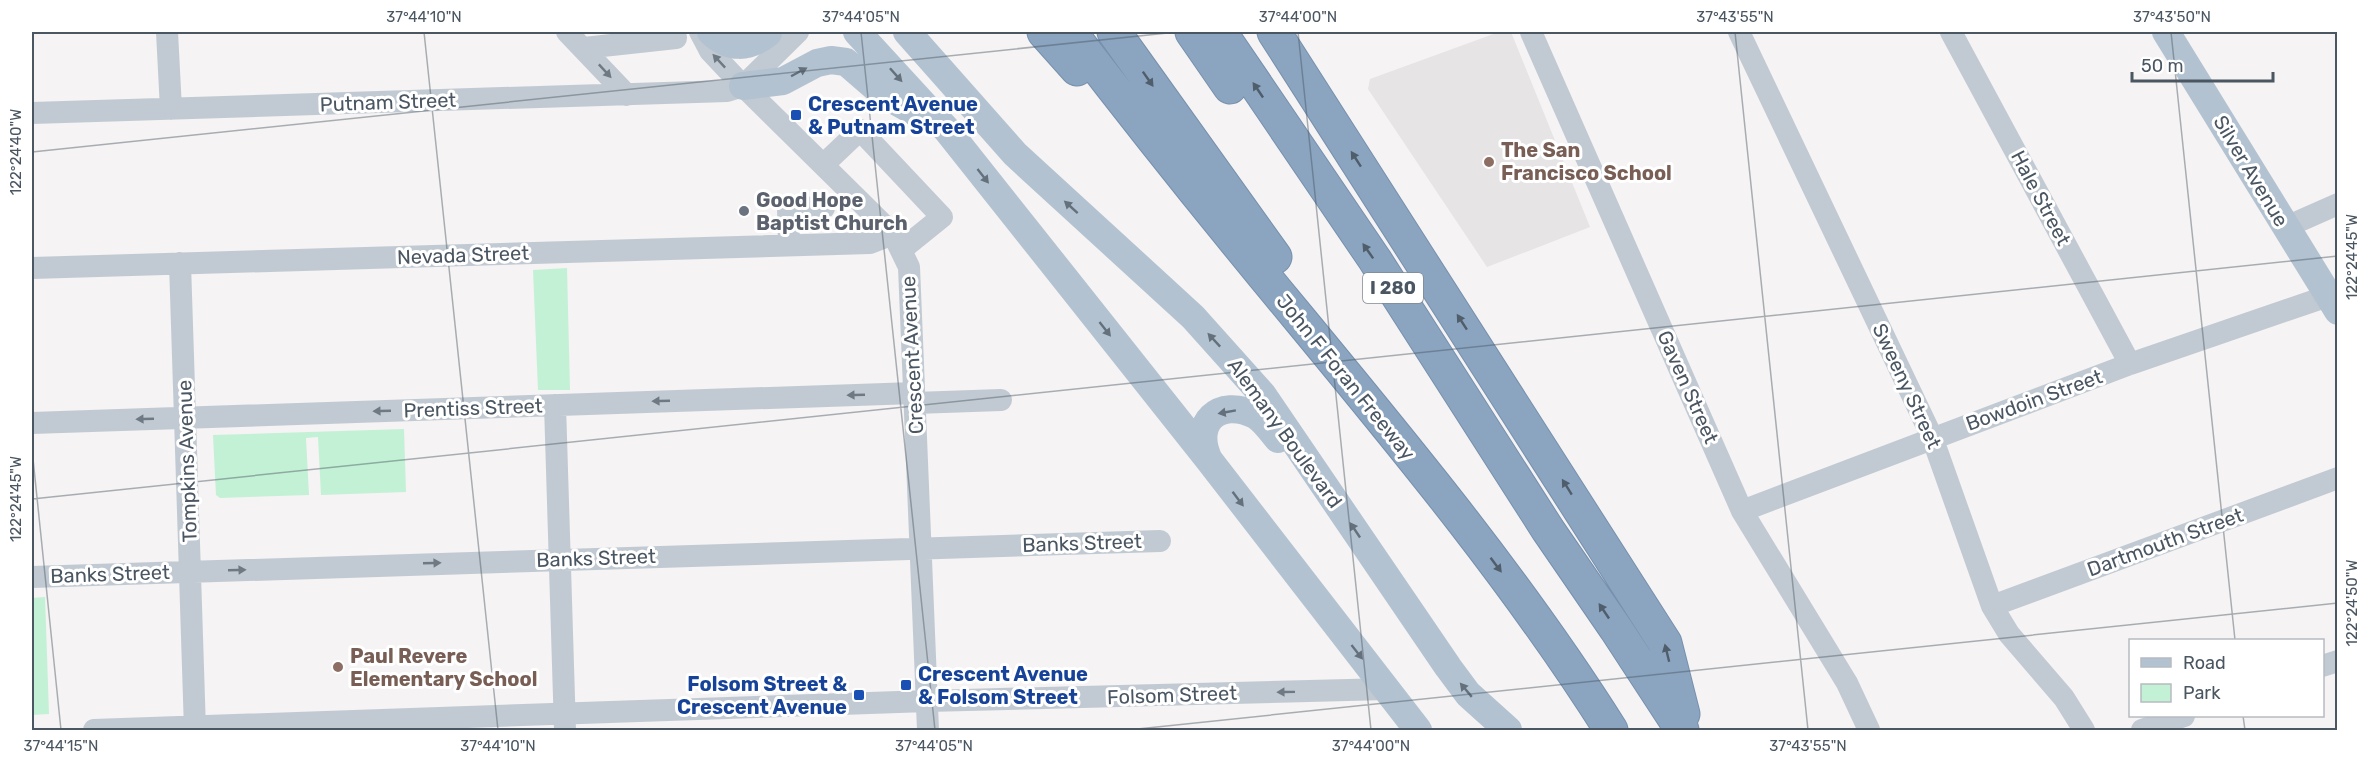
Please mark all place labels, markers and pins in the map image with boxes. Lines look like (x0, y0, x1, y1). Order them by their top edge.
place label: Crescent Avenue & Putnam Street (808, 92, 978, 139)
marker: Crescent Avenue & Putnam Street (789, 108, 803, 122)
place label: The San Francisco School (1501, 138, 1672, 185)
marker: The San Francisco School (1482, 155, 1496, 169)
place label: Good Hope Baptist Church (756, 188, 908, 235)
marker: Good Hope Baptist Church (737, 204, 751, 218)
place label: Paul Revere Elementary School (350, 644, 537, 691)
marker: Paul Revere Elementary School (331, 660, 345, 674)
place label: Crescent Avenue & Folsom Street (918, 662, 1088, 709)
place label: Folsom Street & Crescent Avenue (677, 672, 847, 719)
marker: Crescent Avenue & Folsom Street (899, 678, 913, 692)
marker: Folsom Street & Crescent Avenue (852, 688, 866, 702)

